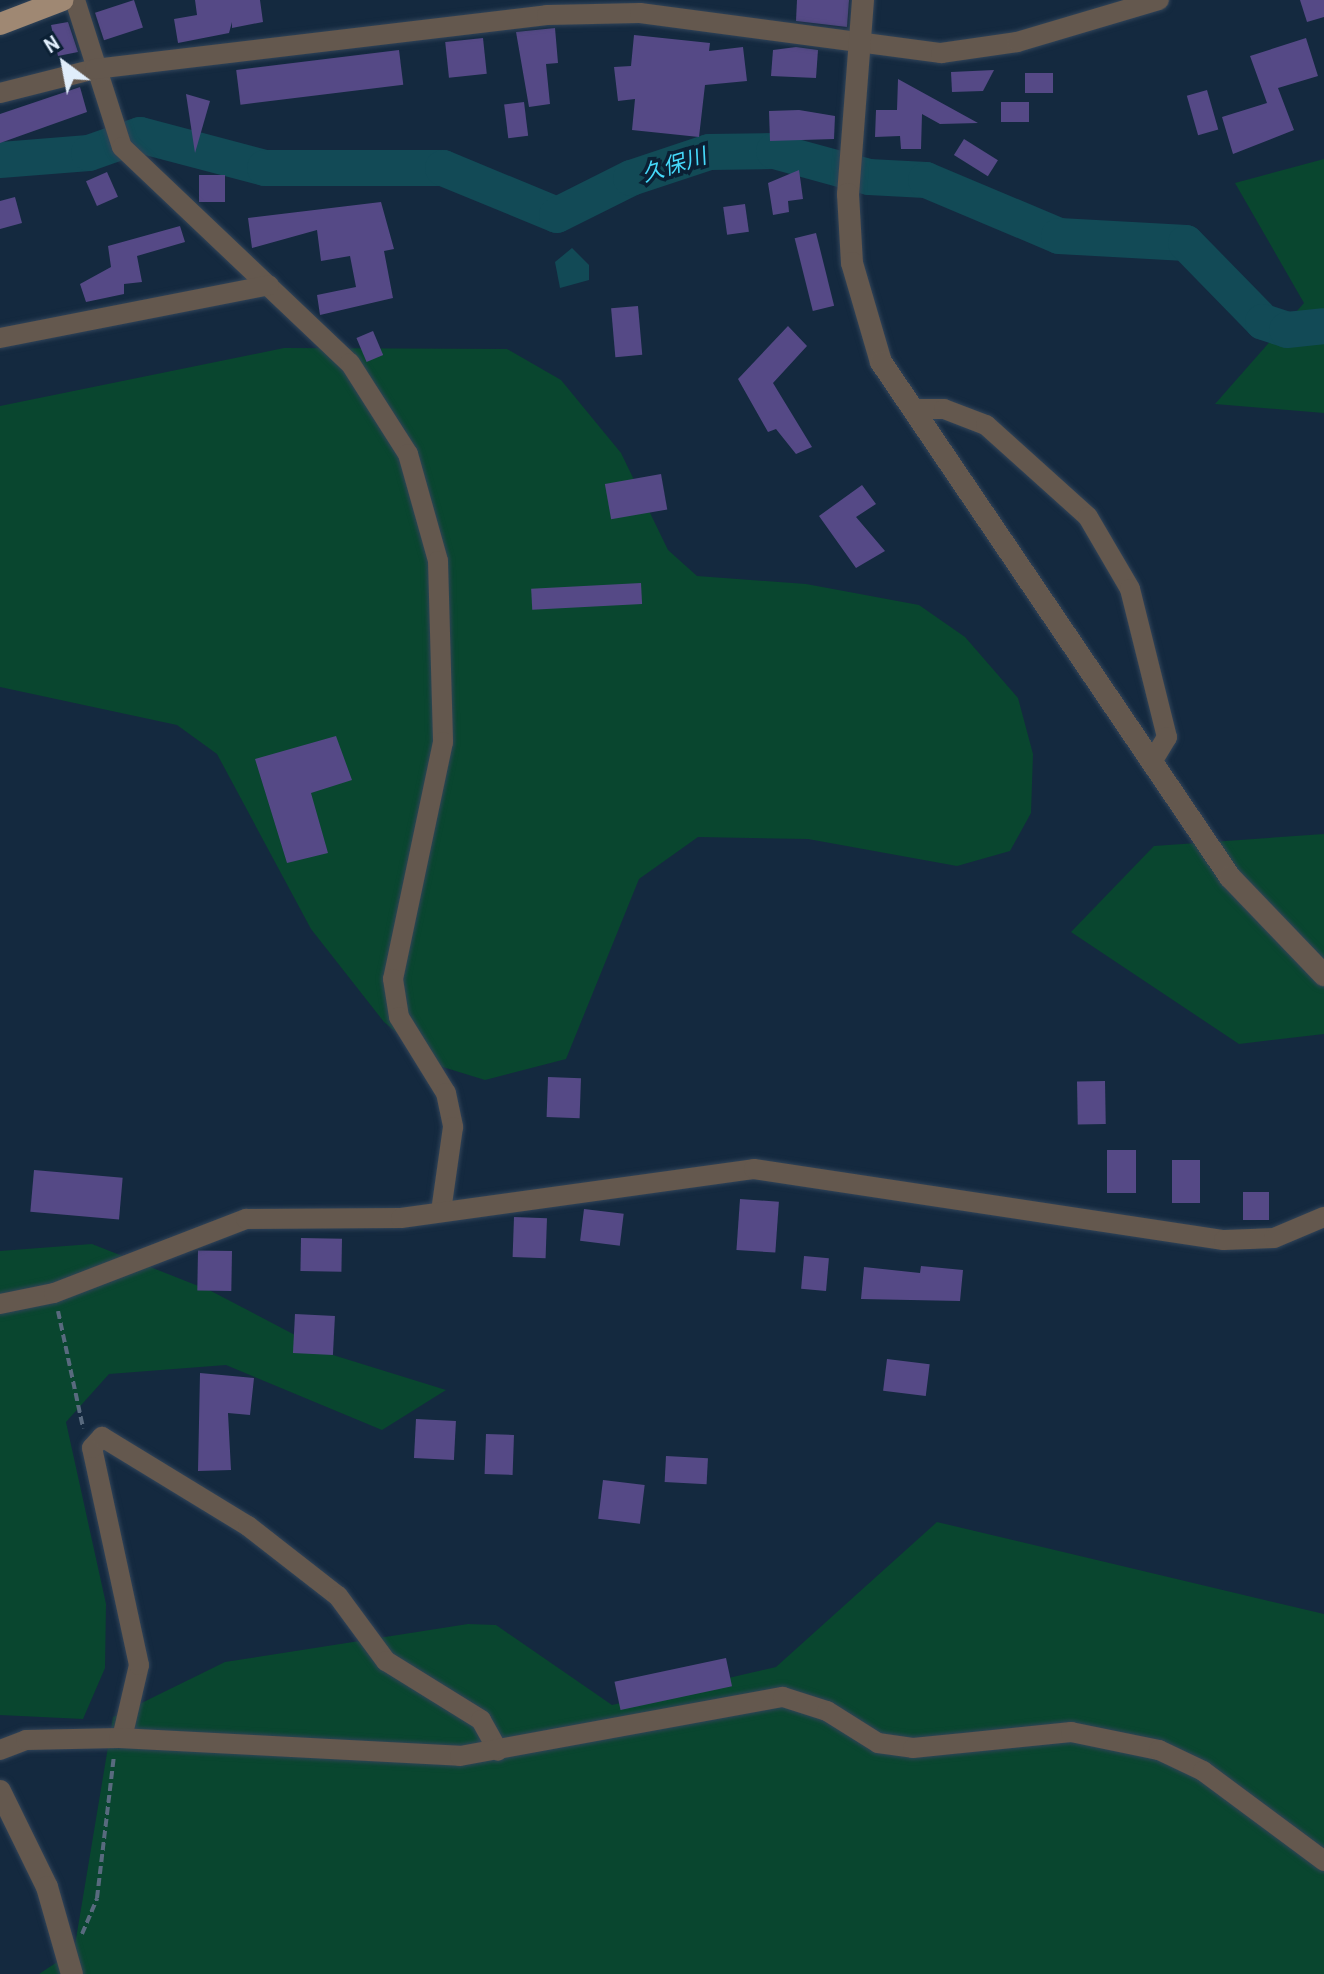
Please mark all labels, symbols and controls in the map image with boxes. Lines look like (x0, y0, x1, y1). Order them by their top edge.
north arrow (24, 24, 104, 104)
text: N (38, 27, 65, 60)
water label: 久保川 (639, 143, 709, 187)

